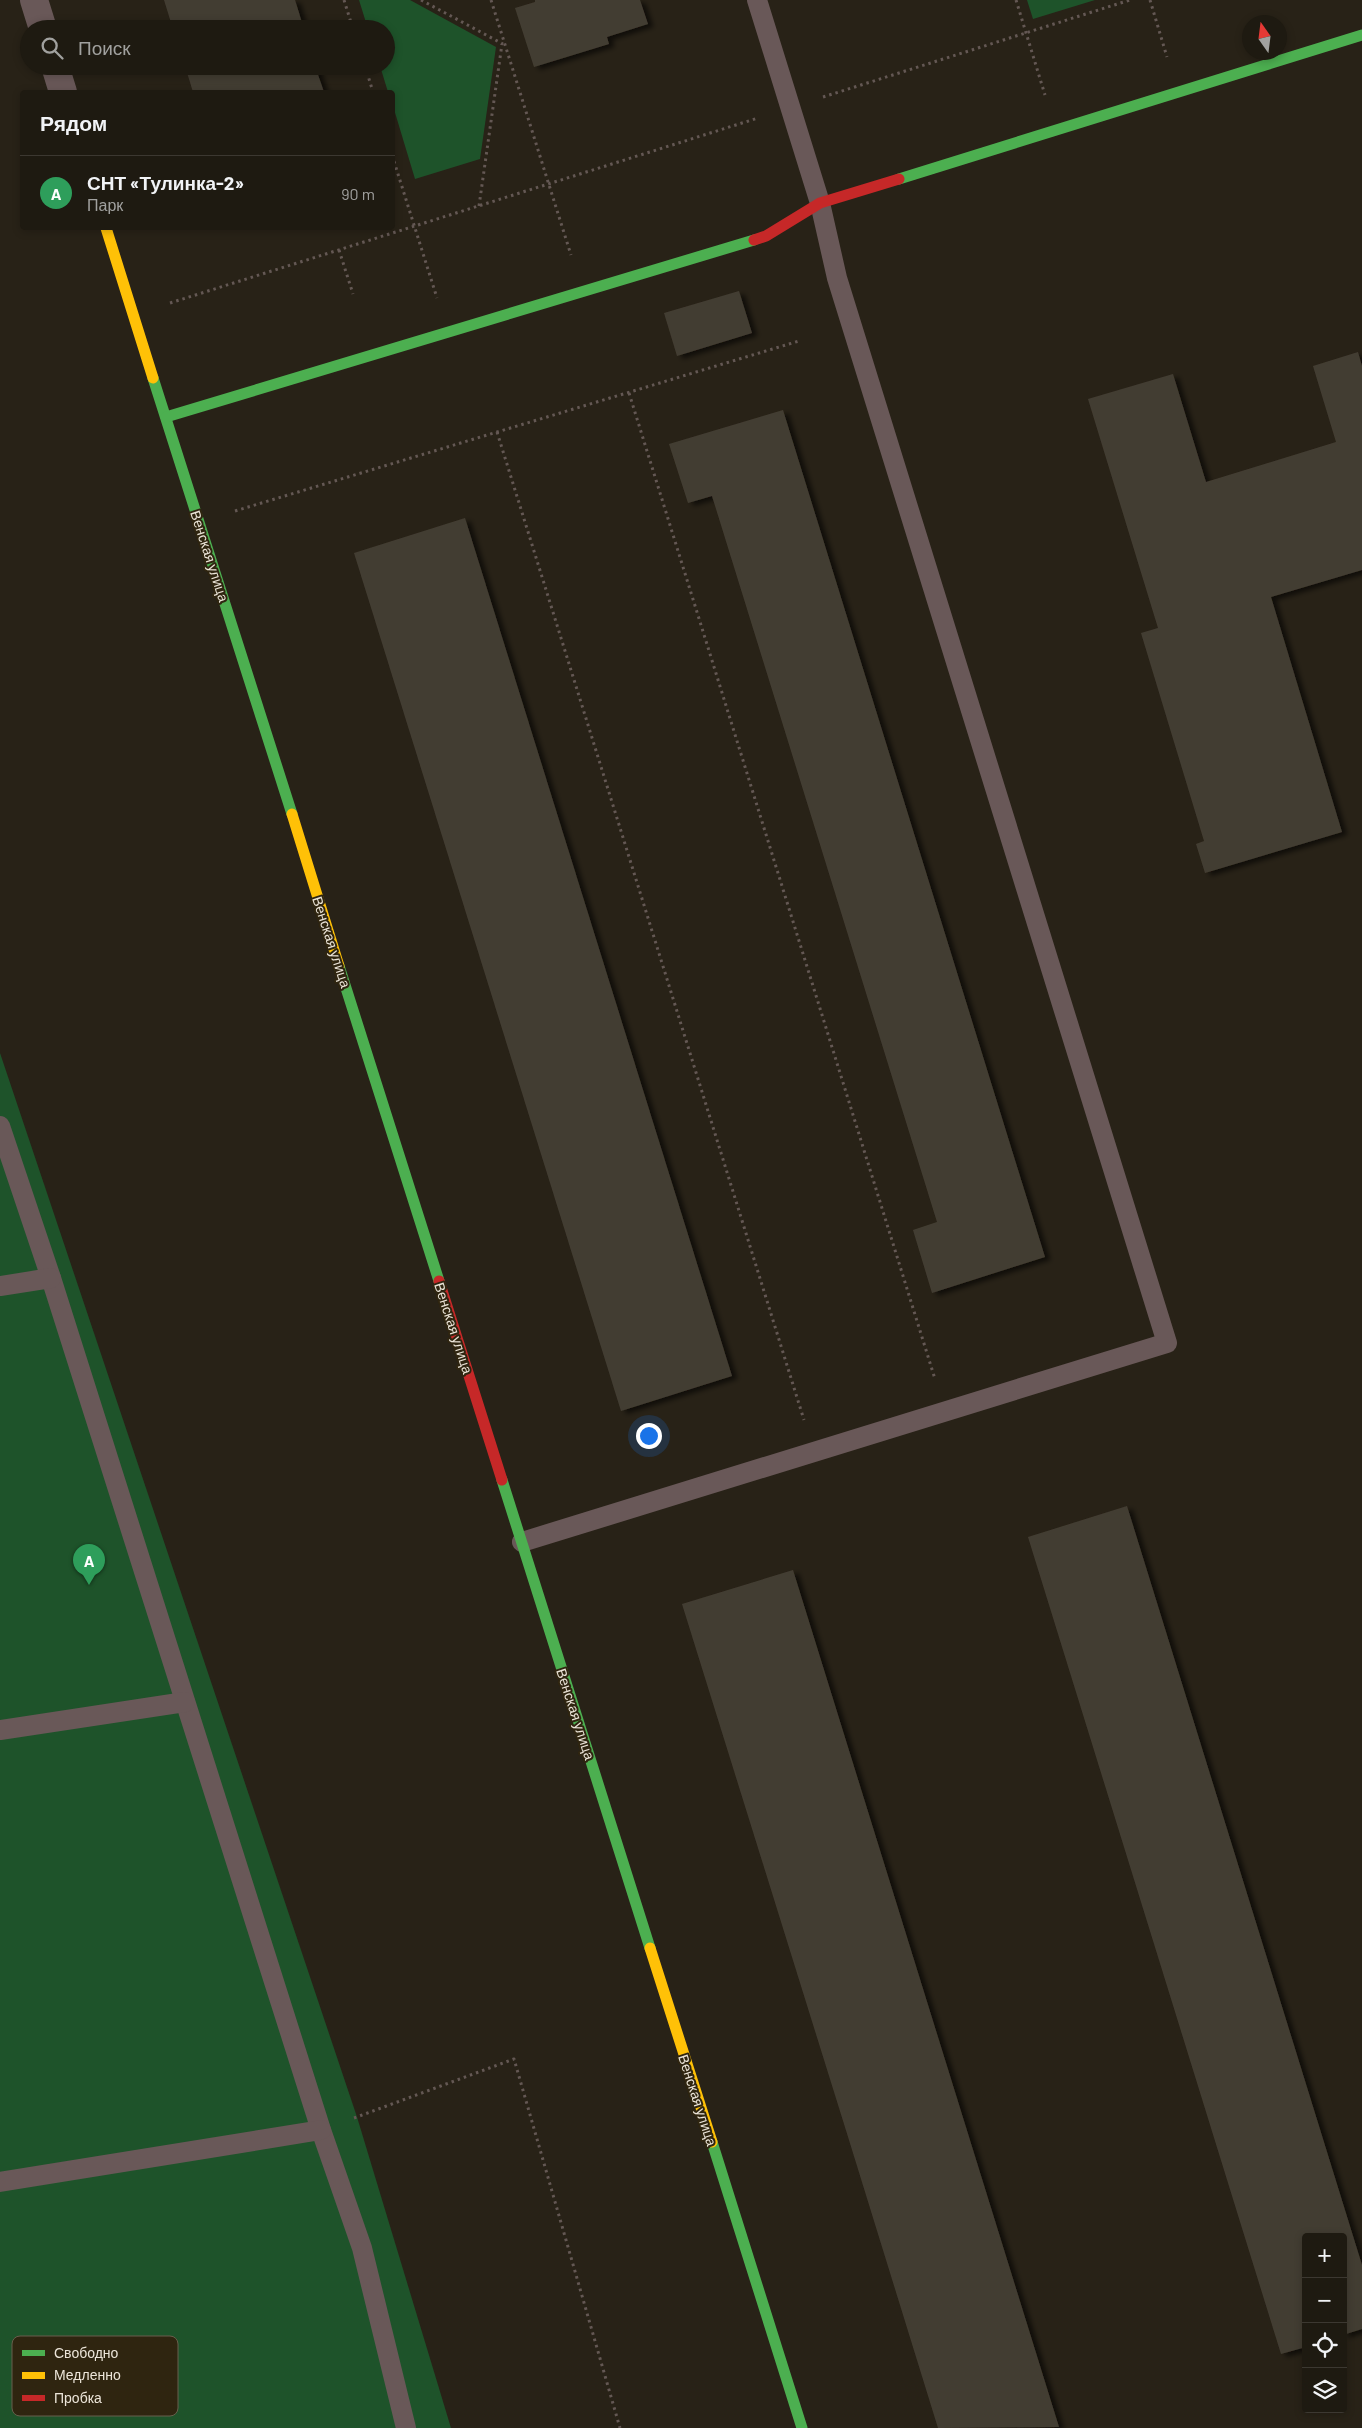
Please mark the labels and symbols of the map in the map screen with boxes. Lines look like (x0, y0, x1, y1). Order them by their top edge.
north arrow (1242, 15, 1287, 60)
street label: Венская улица (187, 508, 233, 604)
street label: Венская улица (309, 894, 355, 990)
street label: Венская улица (431, 1280, 477, 1376)
your location (636, 1423, 662, 1449)
pin: A (73, 1544, 105, 1585)
street label: Венская улица (553, 1666, 599, 1762)
street label: Венская улица (675, 2052, 721, 2148)
legend (12, 2336, 178, 2416)
text: Свободно (54, 2344, 119, 2361)
text: Медленно (54, 2366, 121, 2383)
text: Пробка (54, 2389, 102, 2406)

